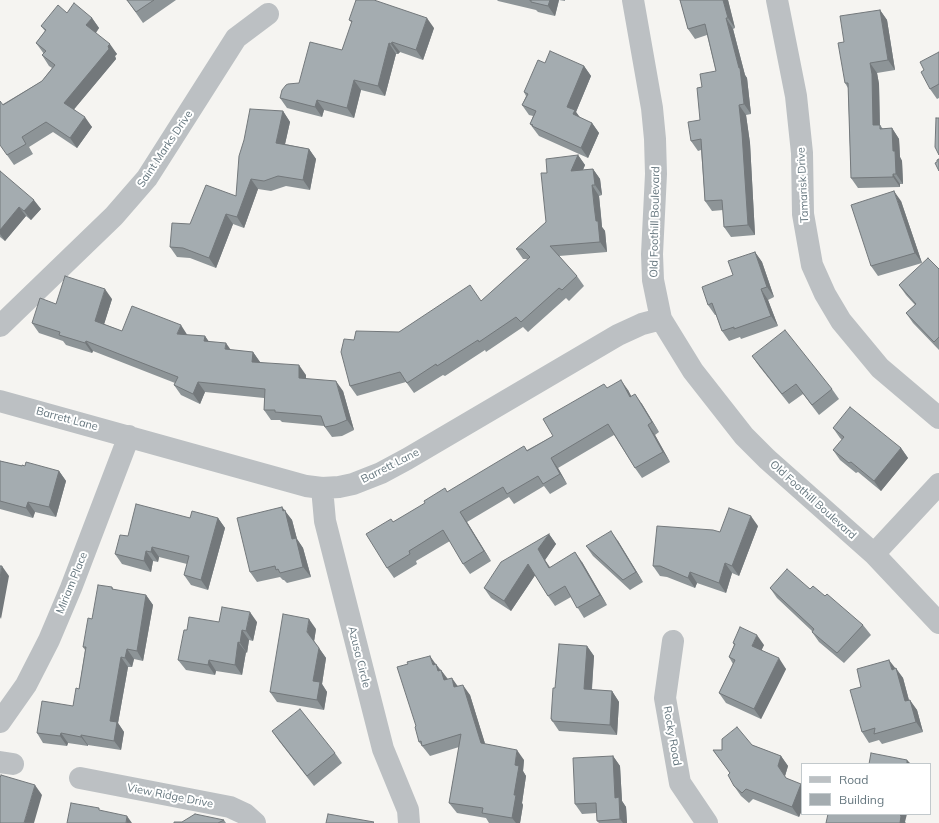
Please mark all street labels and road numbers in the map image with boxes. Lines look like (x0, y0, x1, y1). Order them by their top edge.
street label: Saint Marks Drive (134, 108, 196, 190)
street label: Tamarisk Drive (794, 147, 812, 223)
street label: Old Foothill Boulevard (647, 166, 663, 278)
street label: Barrett Lane (35, 404, 99, 434)
street label: Barrett Lane (359, 446, 421, 486)
street label: Old Foothill Boulevard (767, 458, 859, 542)
street label: Miriam Place (54, 550, 90, 616)
street label: Azusa Circle (345, 625, 373, 689)
street label: Rocky Road (660, 705, 684, 767)
street label: View Ridge Drive (126, 781, 214, 811)

